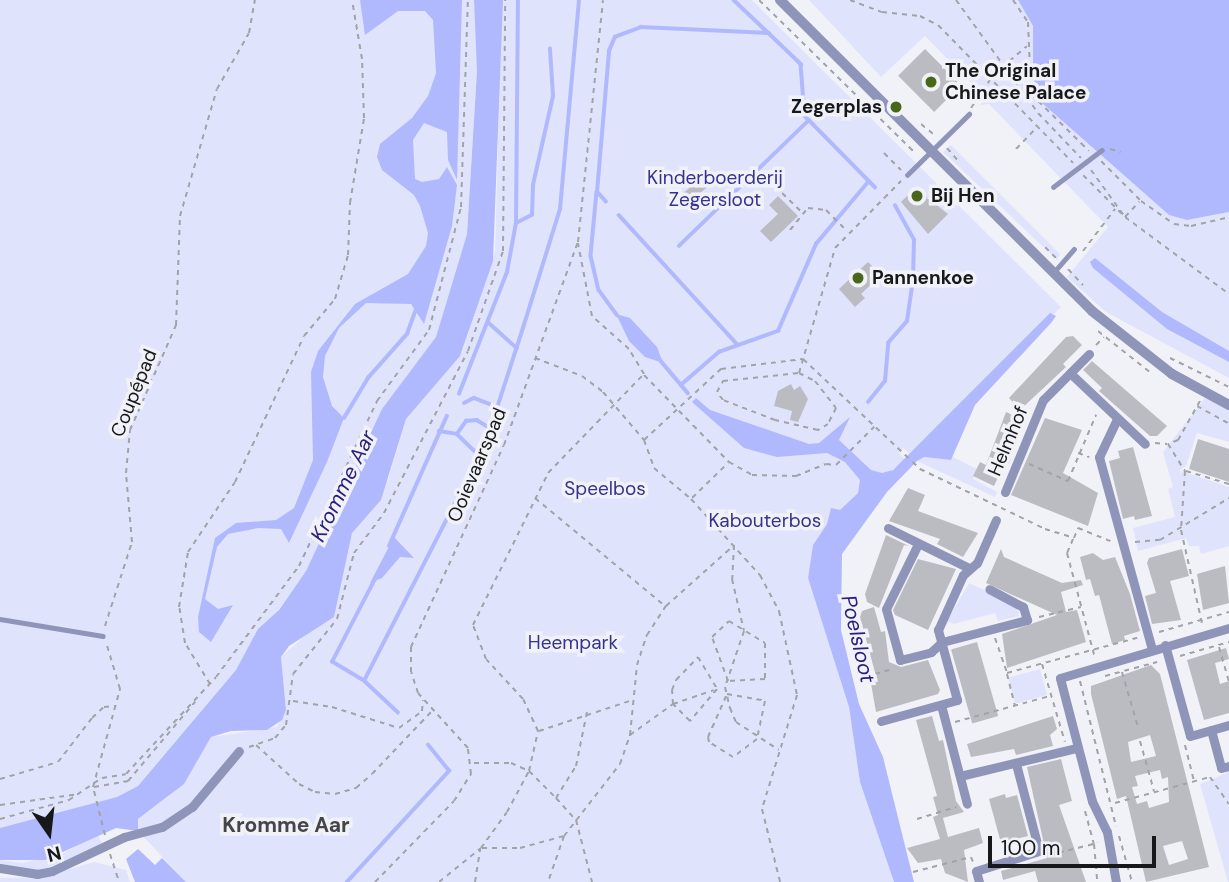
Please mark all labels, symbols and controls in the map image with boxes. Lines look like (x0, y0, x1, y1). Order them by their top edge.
place label: The Original Chinese Palace (945, 60, 1086, 104)
marker: The Original Chinese Palace (923, 74, 939, 90)
place label: Zegerplas (791, 96, 882, 118)
marker: Zegerplas (888, 99, 904, 115)
park label: Kinderboerderij Zegersloot (647, 167, 783, 211)
place label: Bij Hen (931, 185, 995, 207)
marker: Bij Hen (909, 188, 925, 204)
place label: Pannenkoe (872, 267, 974, 289)
marker: Pannenkoe (850, 270, 866, 286)
street label: Coupépad (106, 346, 162, 440)
street label: Helmhof (983, 403, 1033, 479)
street label: Ooievaarspad (443, 404, 511, 526)
water label: Kromme Aar (305, 426, 381, 546)
park label: Speelbos (564, 478, 646, 500)
park label: Kabouterbos (709, 510, 821, 532)
water label: Poelsloot (836, 593, 880, 685)
park label: Heempark (528, 632, 618, 654)
north arrow (14, 798, 84, 868)
district label: Kromme Aar (222, 812, 350, 838)
scale bar (991, 822, 1159, 866)
text: 100 m (1001, 834, 1061, 862)
text: N (44, 840, 64, 868)

